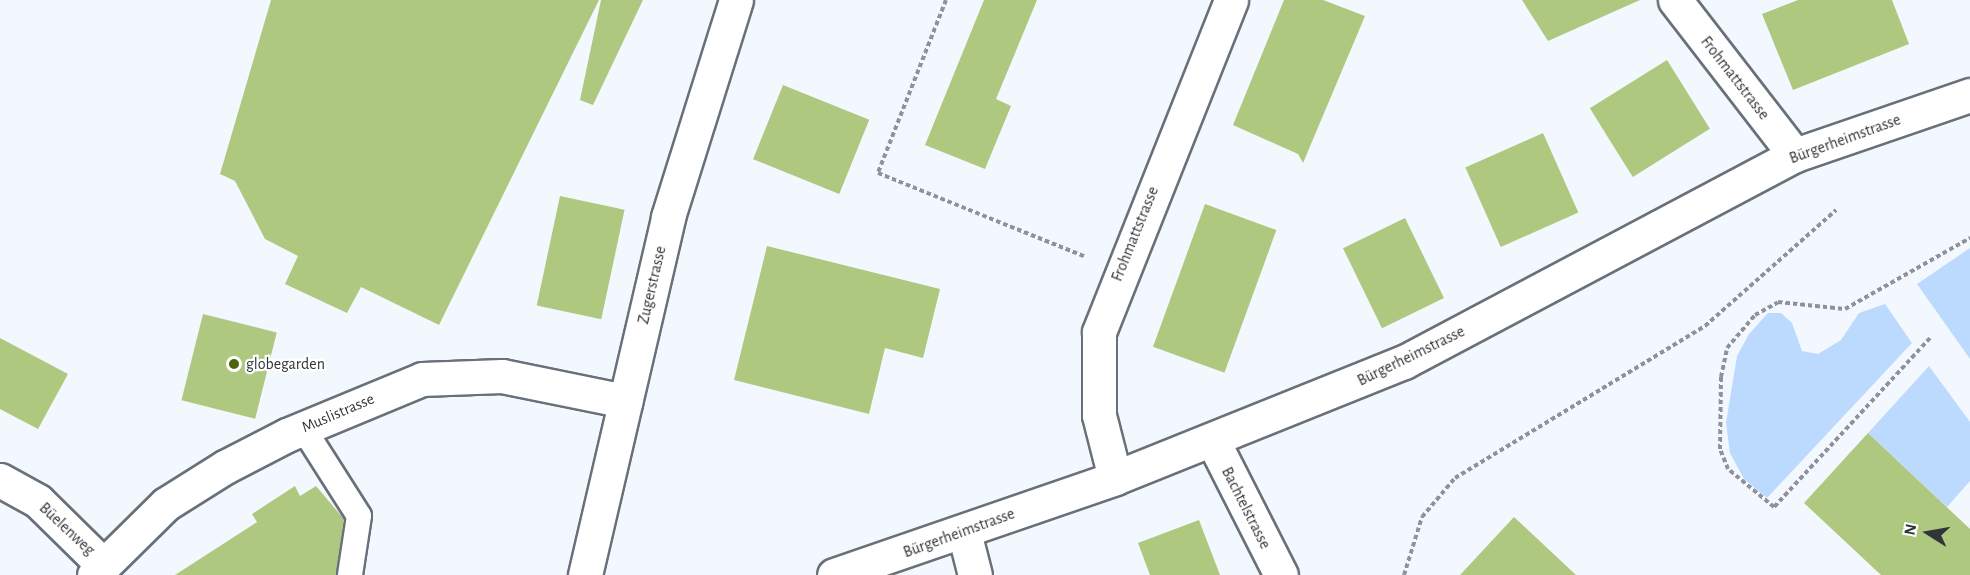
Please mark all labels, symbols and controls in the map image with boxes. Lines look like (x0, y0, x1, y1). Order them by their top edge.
street label: Frohmattstrasse (1696, 32, 1774, 124)
street label: Bürgerheimstrasse (1787, 110, 1903, 168)
street label: Frohmattstrasse (1107, 184, 1163, 284)
street label: Zugerstrasse (634, 244, 670, 326)
street label: Bürgerheimstrasse (1354, 322, 1468, 390)
place label: globegarden (246, 354, 325, 374)
marker: globegarden (227, 357, 241, 371)
street label: Muslistrasse (299, 389, 377, 437)
street label: Bachtelstrasse (1217, 464, 1275, 552)
street label: Büelenweg (35, 498, 99, 560)
north arrow (1898, 503, 1958, 563)
street label: Bürgerheimstrasse (901, 504, 1017, 562)
text: N (1901, 523, 1919, 537)

